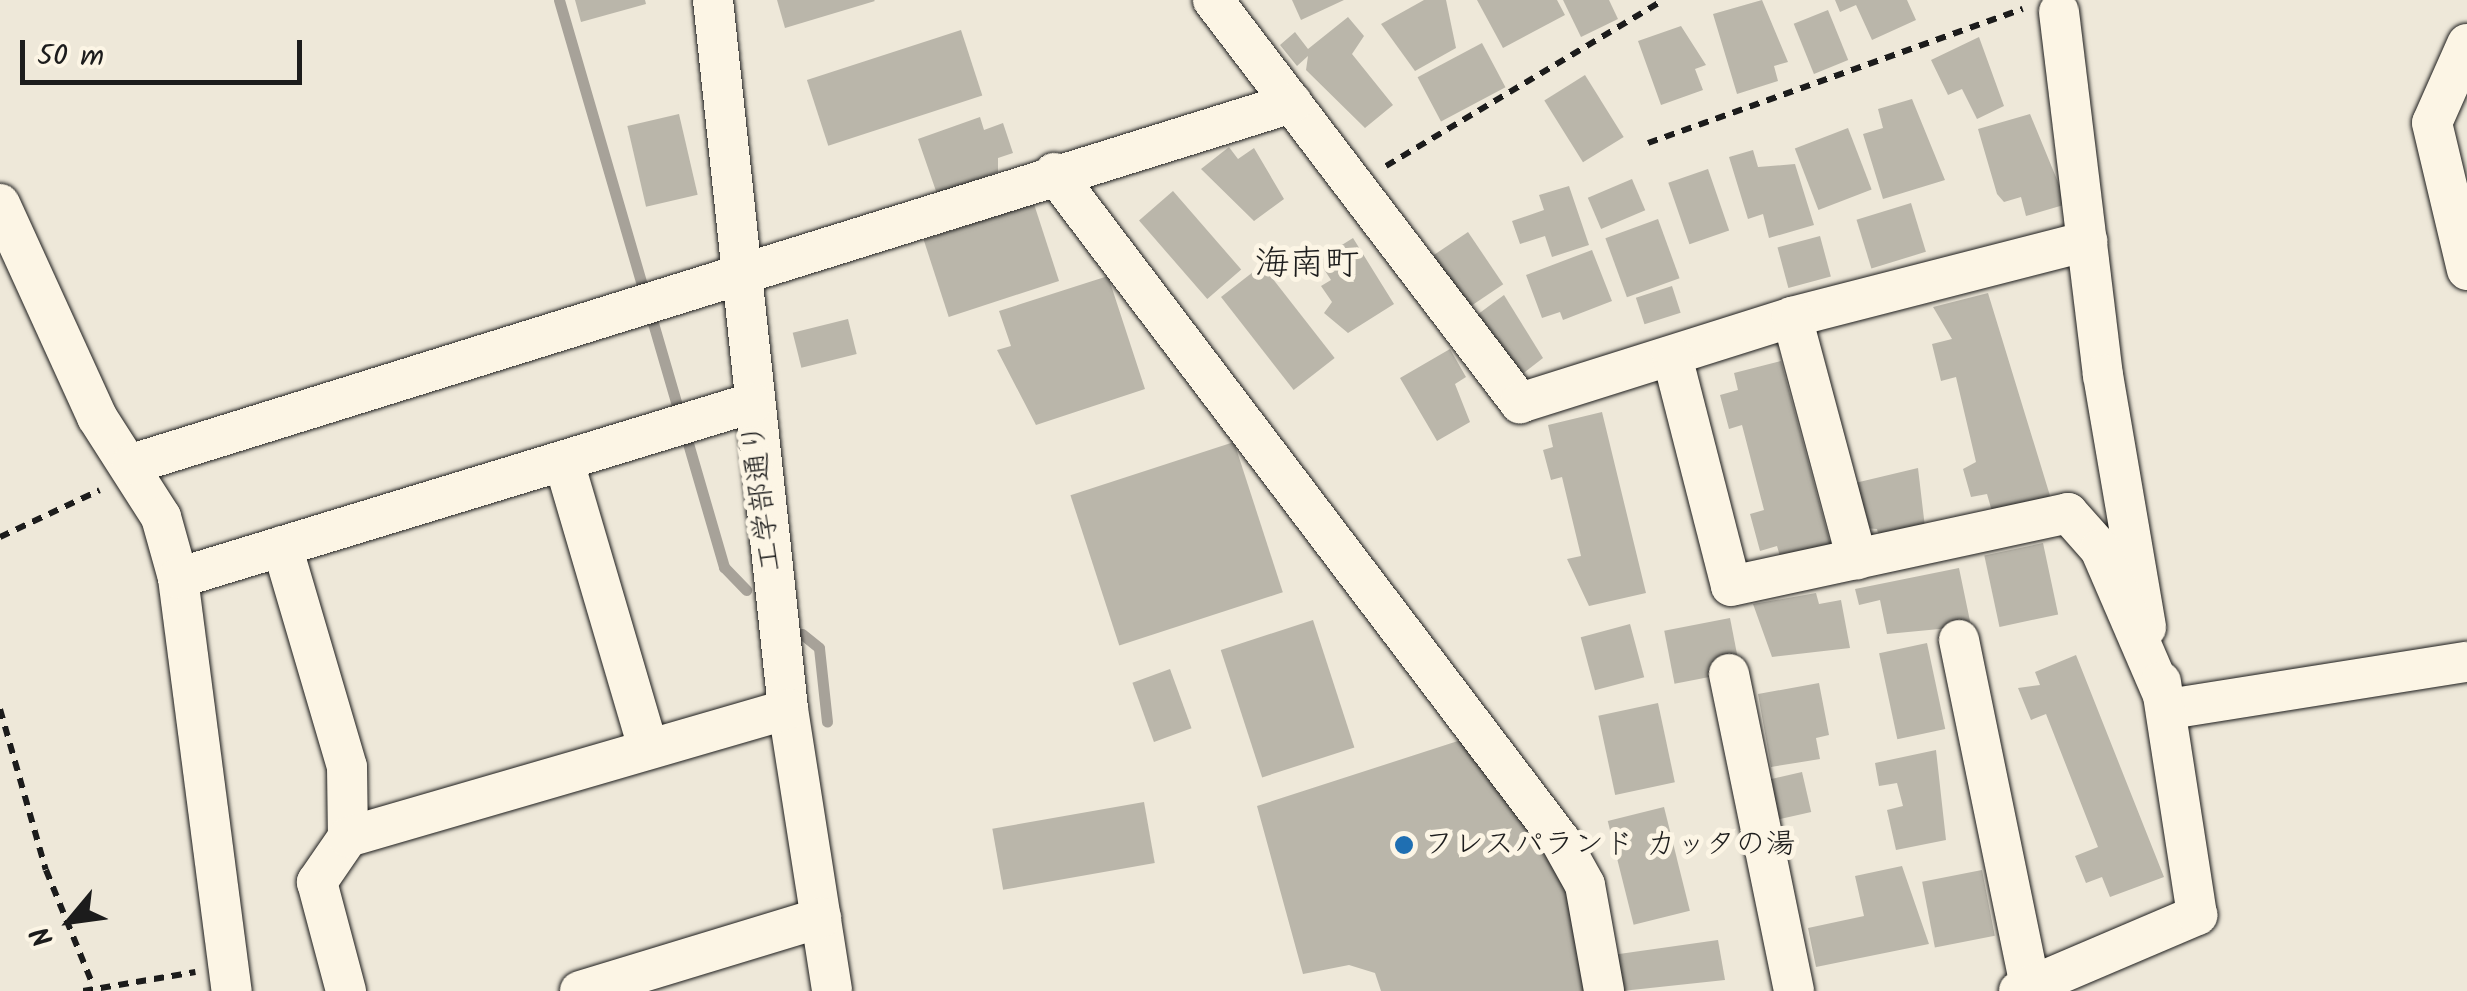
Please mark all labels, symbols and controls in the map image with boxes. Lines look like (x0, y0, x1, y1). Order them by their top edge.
scale bar (25, 20, 308, 82)
text: 50 m (37, 33, 104, 81)
district label: 海南町 (1255, 244, 1359, 286)
street label: 工学部通り (736, 420, 790, 574)
place label: フレスパランド カッタの湯 (1424, 827, 1796, 863)
marker: フレスパランド カッタの湯 (1393, 834, 1415, 856)
north arrow (20, 871, 120, 971)
text: N (19, 917, 67, 954)

